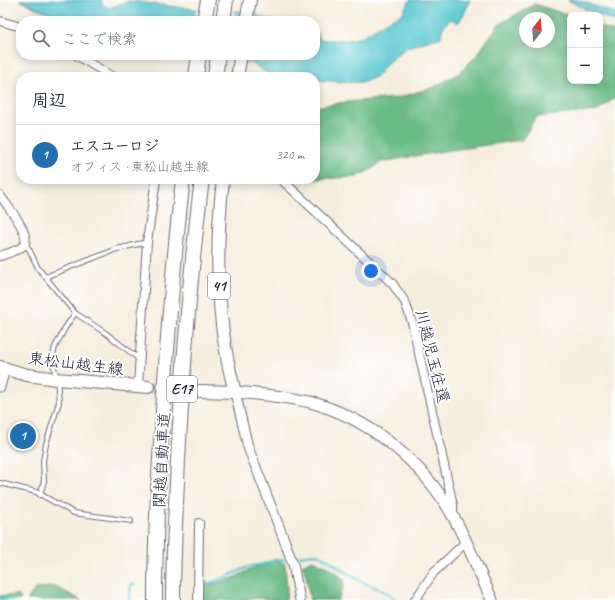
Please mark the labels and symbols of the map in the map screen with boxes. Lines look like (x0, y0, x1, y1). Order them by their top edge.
north arrow (519, 12, 555, 48)
your location (361, 261, 381, 281)
road number: 41 (208, 273, 230, 299)
street label: 川越児玉往還 (411, 307, 453, 405)
street label: 東松山越生線 (27, 348, 125, 380)
road number: E17 (167, 376, 197, 402)
street label: 関越自動車道 (149, 412, 174, 509)
pin: 1 (10, 421, 36, 451)

